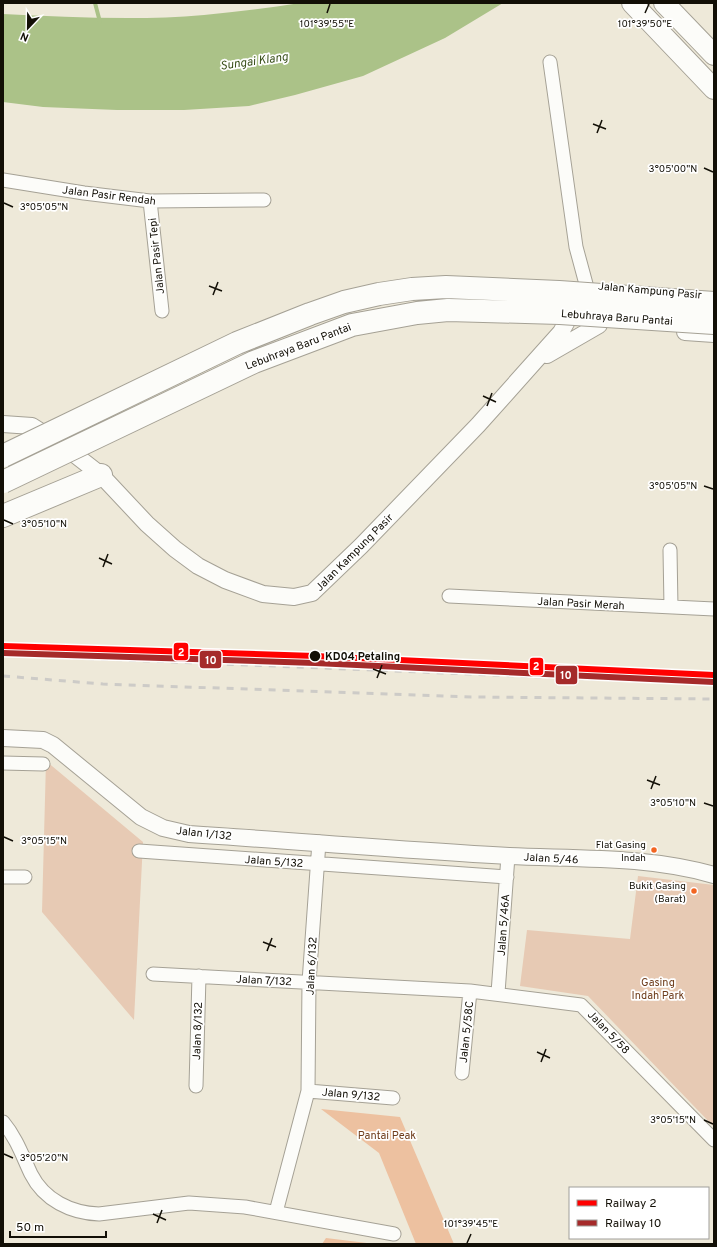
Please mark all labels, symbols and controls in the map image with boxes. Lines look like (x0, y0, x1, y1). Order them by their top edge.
north arrow (8, 8, 48, 48)
text: 101°39'55"E (300, 18, 354, 31)
text: 101°39'50"E (618, 18, 672, 31)
text: N (18, 28, 31, 44)
water label: Sungai Klang (219, 49, 290, 75)
text: 3°05'00"N (649, 163, 697, 176)
street label: Jalan Pasir Rendah (61, 183, 157, 209)
text: 3°05'05"N (20, 201, 68, 214)
street label: Jalan Pasir Tepi (146, 217, 168, 295)
street label: Jalan Kampung Pasir (597, 279, 703, 303)
street label: Lebuhraya Baru Pantai (561, 307, 673, 329)
street label: Lebuhraya Baru Pantai (244, 320, 353, 374)
text: 3°05'05"N (649, 480, 697, 493)
street label: Jalan Kampung Pasir (313, 510, 397, 595)
text: 3°05'10"N (21, 518, 67, 531)
street label: Jalan Pasir Merah (537, 595, 625, 613)
line badge: 2 (173, 642, 189, 661)
text: 2 (178, 646, 184, 660)
marker: KD04 Petaling (308, 649, 322, 663)
line badge: 10 (199, 650, 222, 669)
place label: KD04 Petaling (325, 650, 400, 664)
text: 10 (205, 654, 217, 668)
line badge: 2 (529, 657, 544, 676)
text: 2 (533, 660, 539, 674)
line badge: 10 (555, 665, 578, 685)
text: 10 (560, 669, 572, 683)
text: 3°05'10"N (650, 797, 696, 810)
street label: Jalan 1/132 (175, 824, 233, 844)
text: 3°05'15"N (21, 835, 67, 848)
place label: Flat Gasing Indah (596, 839, 646, 865)
marker: Flat Gasing Indah (649, 845, 659, 855)
street label: Jalan 5/46 (523, 851, 579, 867)
street label: Jalan 5/132 (244, 853, 304, 871)
place label: Bukit Gasing (Barat) (629, 880, 686, 906)
marker: Bukit Gasing (Barat) (689, 886, 699, 896)
street label: Jalan 5/46A (495, 894, 513, 957)
street label: Jalan 6/132 (303, 936, 321, 996)
street label: Jalan 7/132 (236, 973, 292, 989)
park label: Gasing Indah Park (632, 976, 685, 1003)
street label: Jalan 5/58C (457, 1000, 477, 1064)
street label: Jalan 8/132 (190, 1002, 206, 1060)
street label: Jalan 5/58 (584, 1008, 632, 1057)
street label: Jalan 9/132 (321, 1085, 381, 1105)
text: 3°05'15"N (650, 1114, 696, 1127)
park label: Pantai Peak (358, 1129, 416, 1143)
text: 3°05'20"N (20, 1152, 68, 1165)
legend (569, 1187, 709, 1239)
text: Railway 2 (605, 1196, 657, 1212)
scale bar (10, 1213, 106, 1239)
text: Railway 10 (605, 1216, 661, 1232)
text: 101°39'45"E (444, 1218, 498, 1231)
text: 50 m (16, 1220, 44, 1236)

